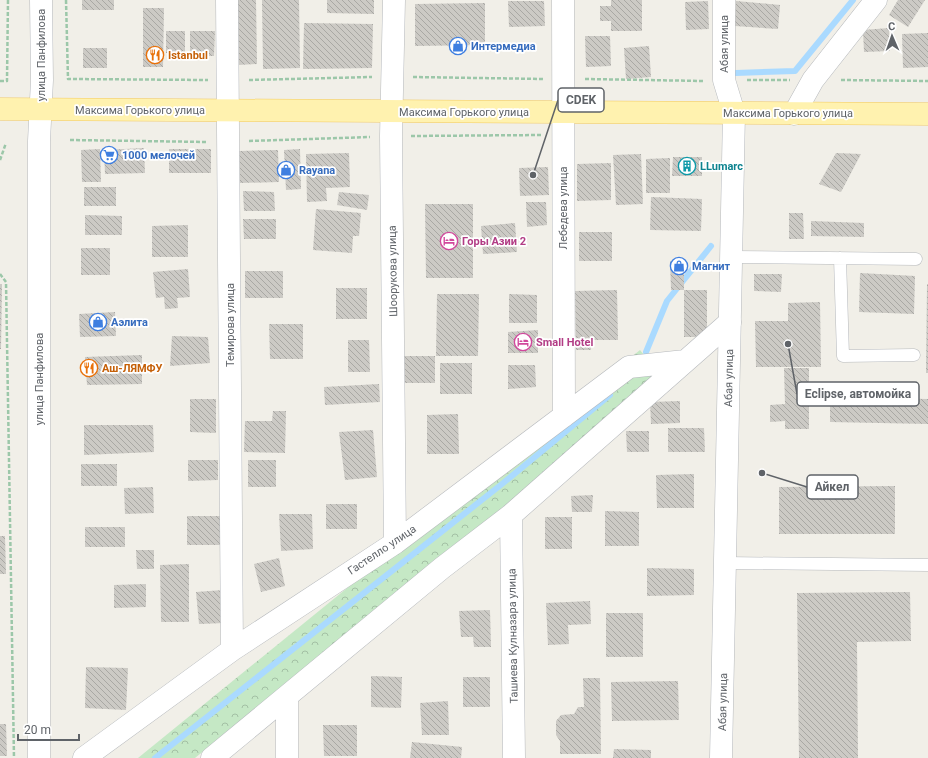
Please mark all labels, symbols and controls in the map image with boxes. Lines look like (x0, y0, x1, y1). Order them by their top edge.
street label: улица Панфилова (35, 9, 48, 101)
street label: Абая улица (718, 15, 731, 73)
north arrow (872, 16, 912, 56)
text: С (888, 20, 895, 33)
shop icon: Интермедиа (448, 36, 468, 56)
place label: Интермедиа (471, 40, 536, 53)
restaurant icon: Istanbul (145, 45, 165, 65)
place label: Istanbul (168, 49, 208, 62)
callout: CDEK (558, 88, 604, 112)
text: CDEK (566, 93, 596, 107)
street label: Максима Горького улица (75, 104, 205, 117)
street label: Максима Горького улица (399, 106, 529, 119)
street label: Максима Горького улица (723, 107, 853, 120)
supermarket icon: 1000 мелочей (99, 145, 119, 165)
place label: 1000 мелочей (122, 149, 195, 162)
building icon: LLumarc (677, 156, 697, 176)
shop icon: Rayana (276, 160, 296, 180)
place label: LLumarc (700, 160, 743, 173)
place label: Rayana (299, 164, 335, 177)
street label: Лебедева улица (557, 166, 570, 250)
street label: Шоорукова улица (386, 225, 400, 317)
hotel icon: Горы Азии 2 (439, 231, 459, 251)
place label: Горы Азии 2 (462, 235, 526, 248)
shop icon: Магнит (669, 256, 689, 276)
place label: Магнит (692, 260, 731, 273)
street label: Темирова улица (224, 283, 237, 367)
shop icon: Аэлита (88, 312, 108, 332)
place label: Аэлита (111, 316, 148, 329)
hotel icon: Small Hotel (513, 332, 533, 352)
street label: улица Панфилова (33, 333, 46, 425)
place label: Small Hotel (536, 336, 593, 349)
street label: Абая улица (722, 349, 736, 407)
restaurant icon: Аш-ЛЯМФУ (79, 358, 99, 378)
place label: Аш-ЛЯМФУ (102, 362, 163, 375)
callout: Eclipse, автомойка (797, 382, 919, 406)
text: Eclipse, автомойка (805, 387, 912, 401)
callout: Айкел (807, 475, 858, 499)
text: Айкел (815, 480, 849, 494)
street label: Гастелло улица (345, 522, 419, 578)
street label: Ташиева Кулназара улица (505, 568, 521, 704)
street label: Абая улица (716, 673, 730, 731)
scale bar (18, 716, 79, 742)
text: 20 m (24, 723, 51, 737)

